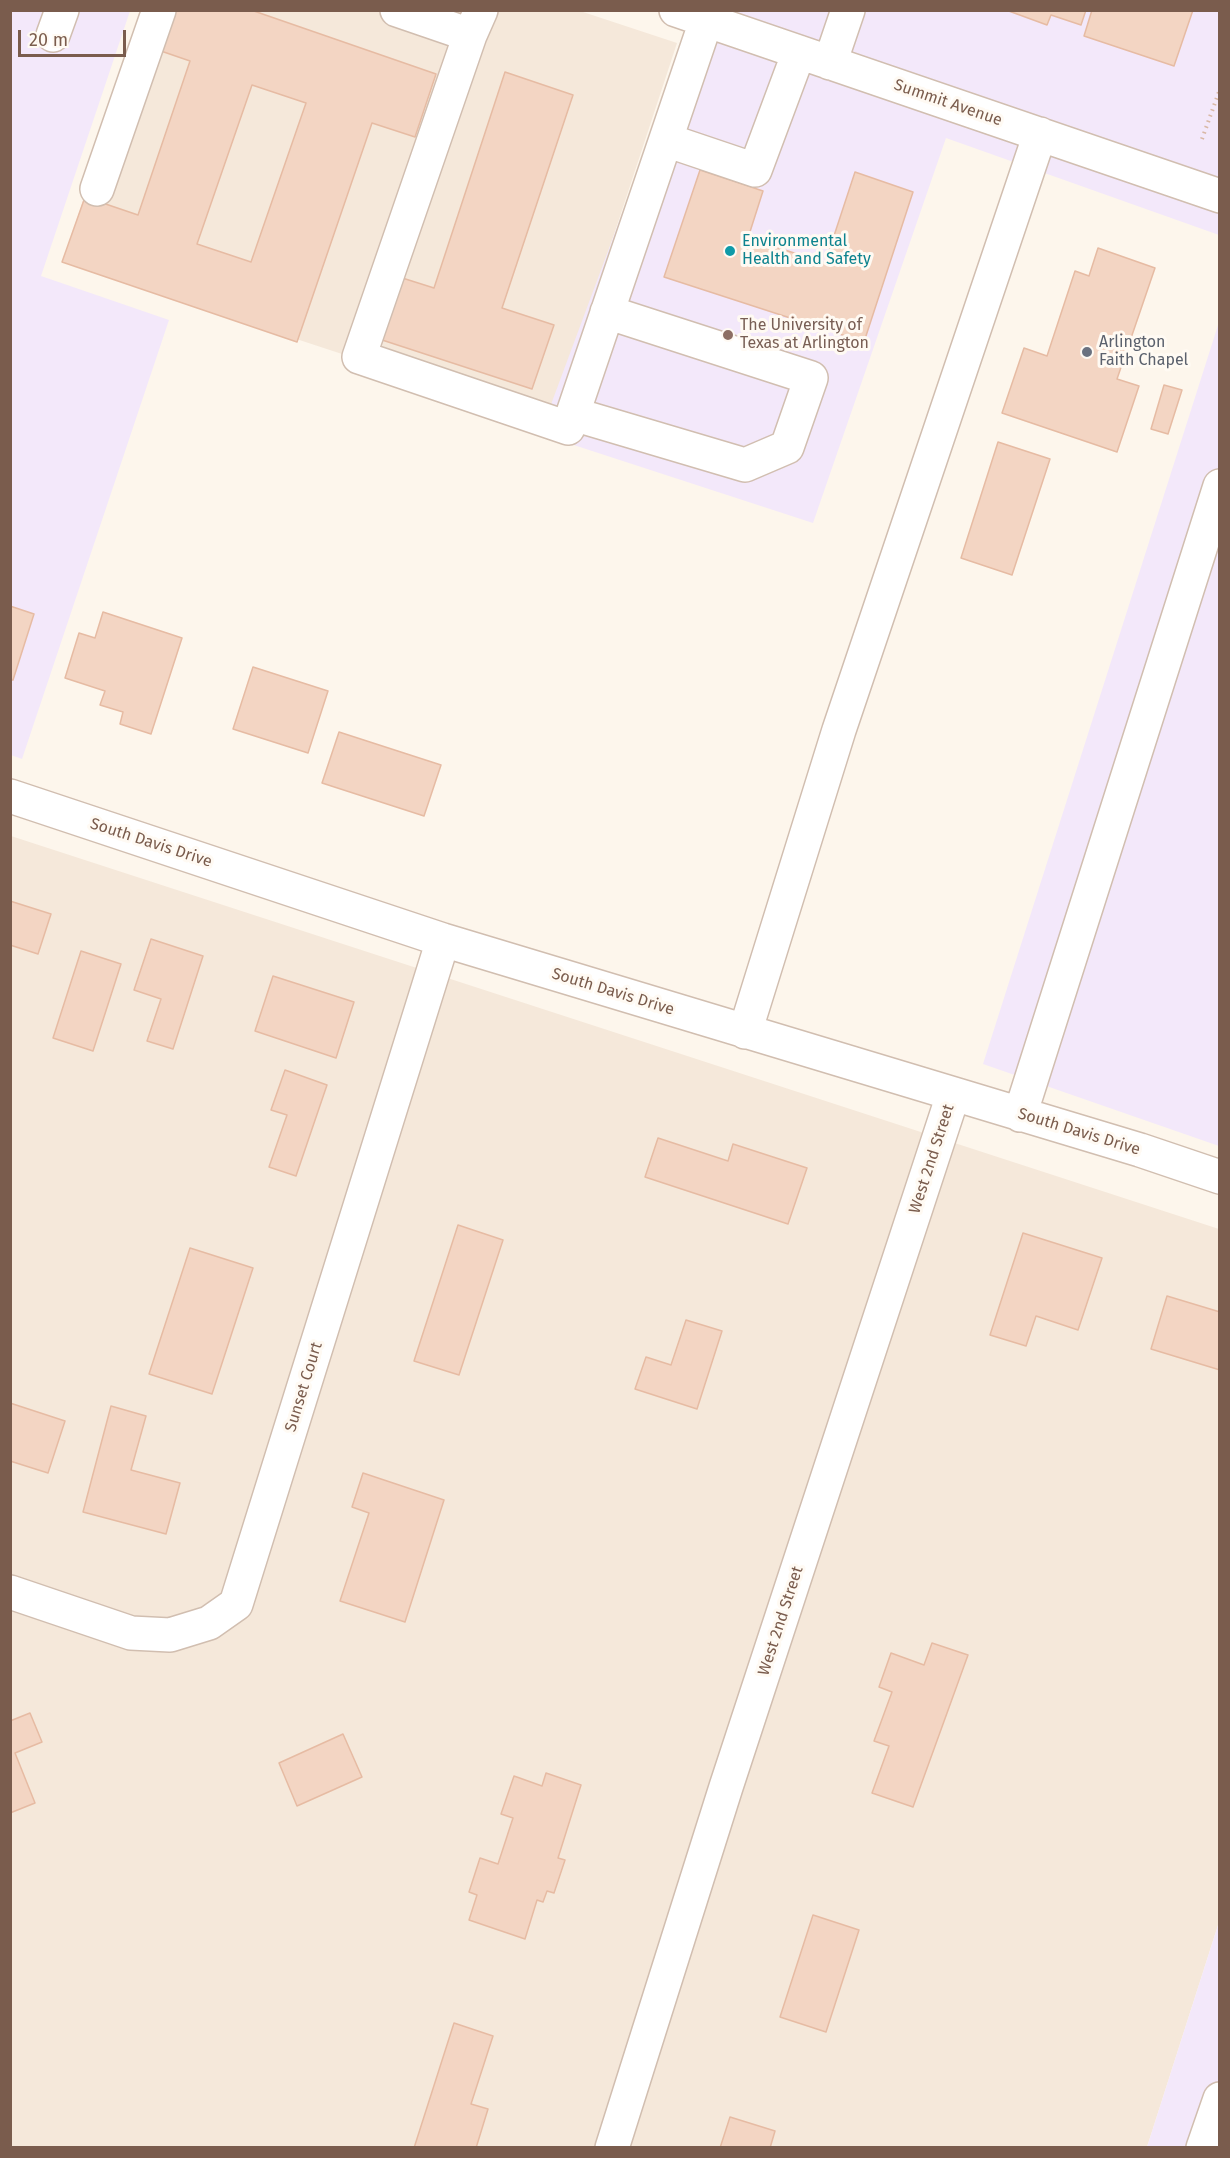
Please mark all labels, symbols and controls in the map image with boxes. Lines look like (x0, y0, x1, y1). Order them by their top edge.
scale bar (21, 18, 129, 56)
text: 20 m (29, 29, 68, 51)
street label: Summit Avenue (891, 76, 1005, 130)
place label: Environmental Health and Safety (742, 232, 871, 270)
marker: Environmental Health and Safety (723, 244, 737, 258)
place label: The University of Texas at Arlington (740, 316, 869, 354)
marker: The University of Texas at Arlington (721, 328, 735, 342)
place label: Arlington Faith Chapel (1099, 333, 1188, 371)
marker: Arlington Faith Chapel (1080, 345, 1094, 359)
street label: South Davis Drive (88, 814, 214, 872)
street label: South Davis Drive (549, 964, 677, 1020)
street label: West 2nd Street (905, 1102, 959, 1216)
street label: South Davis Drive (1015, 1104, 1143, 1160)
street label: Sunset Court (281, 1340, 327, 1434)
street label: West 2nd Street (754, 1564, 808, 1678)

